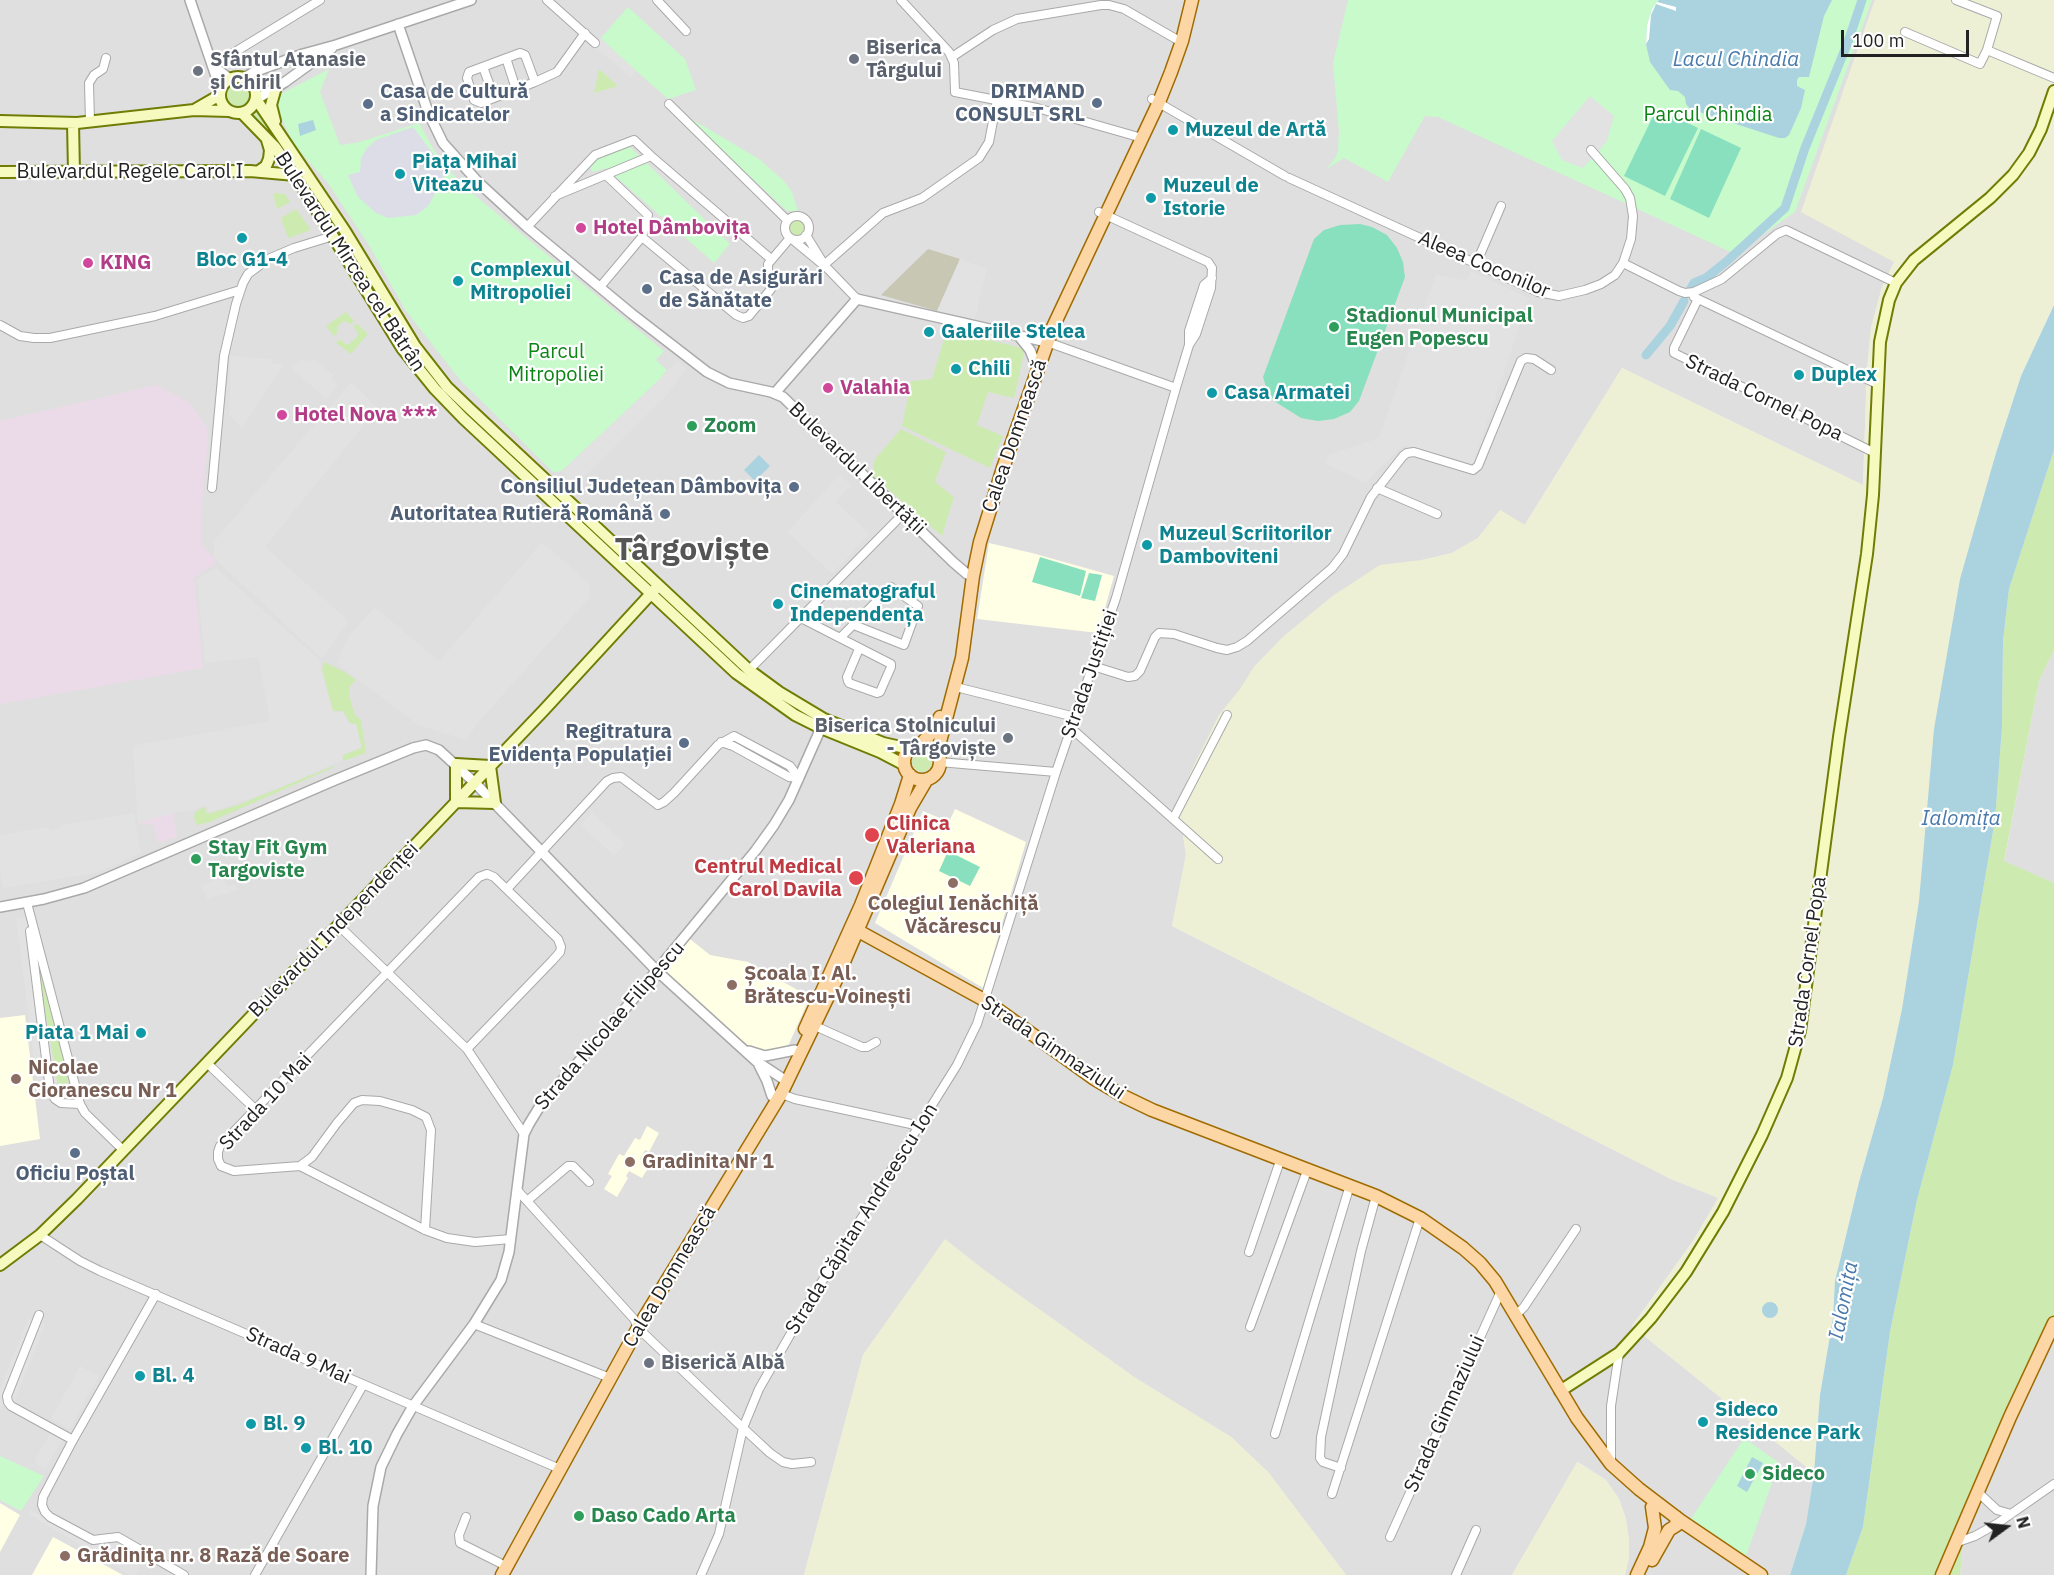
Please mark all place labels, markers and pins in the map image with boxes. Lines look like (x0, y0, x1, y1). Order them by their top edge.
place label: Biserica Târgului (866, 36, 942, 83)
place label: Sfântul Atanasie și Chiril (210, 48, 366, 95)
marker: Biserica Târgului (847, 52, 861, 66)
marker: Sfântul Atanasie și Chiril (191, 64, 205, 78)
place label: Casa de Cultură a Sindicatelor (380, 80, 528, 127)
place label: DRIMAND CONSULT SRL (955, 80, 1085, 127)
marker: DRIMAND CONSULT SRL (1090, 96, 1104, 110)
marker: Casa de Cultură a Sindicatelor (361, 97, 375, 111)
place label: Muzeul de Artă (1185, 118, 1326, 142)
marker: Muzeul de Artă (1166, 123, 1180, 137)
place label: Piața Mihai Viteazu (412, 150, 517, 197)
marker: Piața Mihai Viteazu (393, 167, 407, 181)
place label: Muzeul de Istorie (1163, 174, 1259, 221)
marker: Muzeul de Istorie (1144, 191, 1158, 205)
place label: Hotel Dâmbovița (593, 216, 750, 240)
marker: Hotel Dâmbovița (574, 221, 588, 235)
marker: Bloc G1-4 (235, 231, 249, 245)
place label: Bloc G1-4 (196, 248, 288, 272)
place label: KING (100, 251, 151, 275)
marker: KING (81, 256, 95, 270)
place label: Complexul Mitropoliei (470, 258, 571, 305)
place label: Casa de Asigurări de Sănătate (659, 266, 823, 313)
marker: Complexul Mitropoliei (451, 274, 465, 288)
marker: Casa de Asigurări de Sănătate (640, 282, 654, 296)
place label: Stadionul Municipal Eugen Popescu (1346, 304, 1533, 351)
place label: Galeriile Stelea (941, 320, 1085, 344)
marker: Stadionul Municipal Eugen Popescu (1327, 320, 1341, 334)
marker: Galeriile Stelea (922, 325, 936, 339)
place label: Chili (968, 357, 1010, 381)
marker: Chili (949, 362, 963, 376)
place label: Duplex (1811, 363, 1877, 387)
marker: Duplex (1792, 368, 1806, 382)
place label: Valahia (840, 376, 910, 400)
marker: Valahia (821, 381, 835, 395)
place label: Casa Armatei (1224, 381, 1350, 405)
marker: Casa Armatei (1205, 386, 1219, 400)
place label: Hotel Nova *** (294, 403, 438, 427)
marker: Hotel Nova *** (275, 408, 289, 422)
place label: Zoom (704, 414, 756, 438)
marker: Zoom (685, 419, 699, 433)
place label: Consiliul Județean Dâmbovița (500, 475, 782, 499)
marker: Consiliul Județean Dâmbovița (787, 480, 801, 494)
place label: Autoritatea Rutieră Română (390, 502, 653, 526)
marker: Autoritatea Rutieră Română (658, 507, 672, 521)
place label: Muzeul Scriitorilor Damboviteni (1159, 522, 1332, 569)
marker: Muzeul Scriitorilor Damboviteni (1140, 538, 1154, 552)
place label: Cinematograful Independența (790, 580, 935, 627)
marker: Cinematograful Independența (771, 597, 785, 611)
place label: Biserica Stolnicului - Târgoviște (814, 714, 996, 761)
place label: Regitratura Evidența Populației (489, 720, 672, 767)
marker: Biserica Stolnicului - Târgoviște (1001, 731, 1015, 745)
marker: Regitratura Evidența Populației (677, 736, 691, 750)
place label: Clinica Valeriana (886, 812, 975, 859)
marker: Clinica Valeriana (863, 826, 881, 844)
place label: Stay Fit Gym Targoviste (208, 836, 327, 883)
marker: Stay Fit Gym Targoviste (189, 852, 203, 866)
place label: Centrul Medical Carol Davila (694, 855, 842, 902)
marker: Centrul Medical Carol Davila (847, 869, 865, 887)
marker: Colegiul Ienăchiță Văcărescu (946, 876, 960, 890)
place label: Colegiul Ienăchiță Văcărescu (867, 892, 1039, 939)
place label: Școala I. Al. Brătescu-Voinești (744, 962, 911, 1009)
marker: Școala I. Al. Brătescu-Voinești (725, 978, 739, 992)
place label: Piata 1 Mai (25, 1021, 129, 1045)
marker: Piata 1 Mai (134, 1026, 148, 1040)
place label: Nicolae Cioranescu Nr 1 (28, 1056, 177, 1103)
marker: Nicolae Cioranescu Nr 1 (9, 1072, 23, 1086)
marker: Oficiu Poștal (68, 1146, 82, 1160)
place label: Gradinita Nr 1 (642, 1150, 774, 1174)
marker: Gradinita Nr 1 (623, 1155, 637, 1169)
place label: Oficiu Poștal (16, 1162, 134, 1186)
place label: Biserică Albă (661, 1351, 785, 1375)
marker: Biserică Albă (642, 1356, 656, 1370)
place label: Bl. 4 (152, 1364, 195, 1388)
marker: Bl. 4 (133, 1369, 147, 1383)
place label: Sideco Residence Park (1715, 1398, 1861, 1445)
place label: Bl. 9 (263, 1412, 306, 1436)
marker: Sideco Residence Park (1696, 1415, 1710, 1429)
marker: Bl. 9 (244, 1417, 258, 1431)
place label: Bl. 10 (318, 1436, 373, 1460)
marker: Bl. 10 (299, 1441, 313, 1455)
place label: Sideco (1762, 1462, 1825, 1486)
marker: Sideco (1743, 1467, 1757, 1481)
place label: Daso Cado Arta (591, 1504, 736, 1528)
marker: Daso Cado Arta (572, 1509, 586, 1523)
place label: Grădiniţa nr. 8 Rază de Soare (77, 1544, 349, 1568)
marker: Grădiniţa nr. 8 Rază de Soare (58, 1549, 72, 1563)

